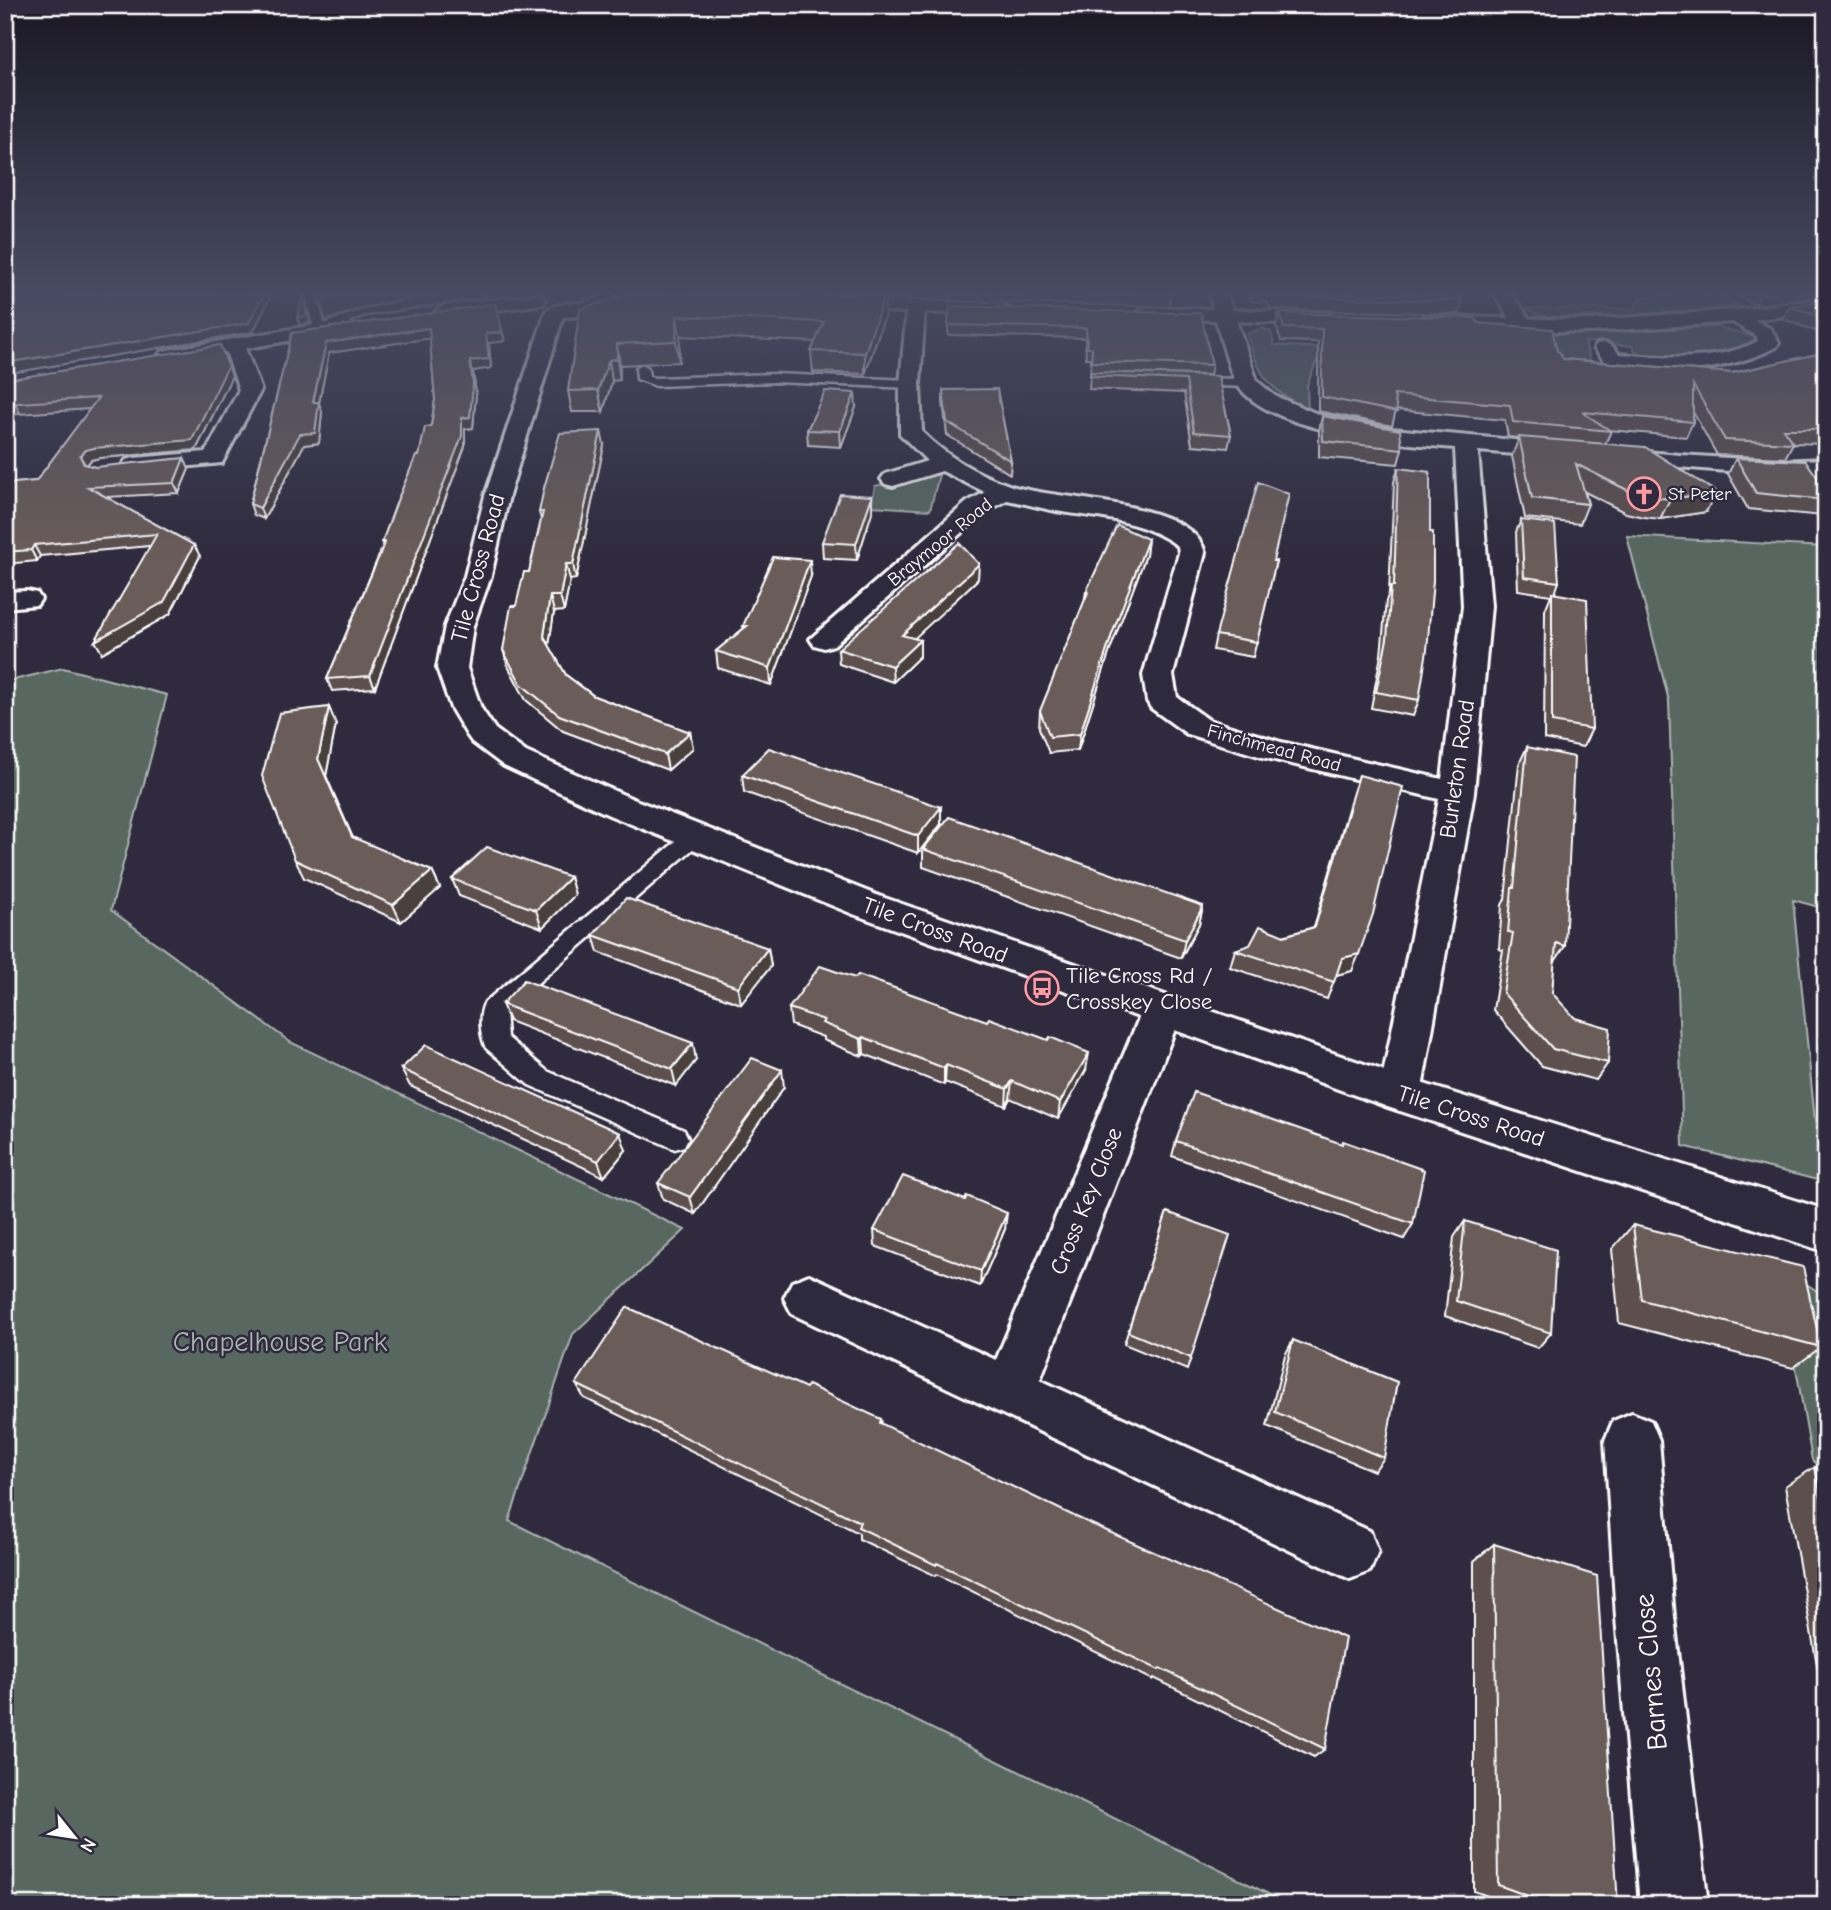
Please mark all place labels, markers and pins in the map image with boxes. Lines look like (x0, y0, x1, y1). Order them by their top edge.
church icon: St Peter (1625, 475, 1663, 513)
place label: St Peter (1668, 483, 1732, 505)
place label: Tile Cross Rd / Crosskey Close (1066, 962, 1213, 1015)
bus stop icon: Tile Cross Rd / Crosskey Close (1023, 969, 1061, 1007)

